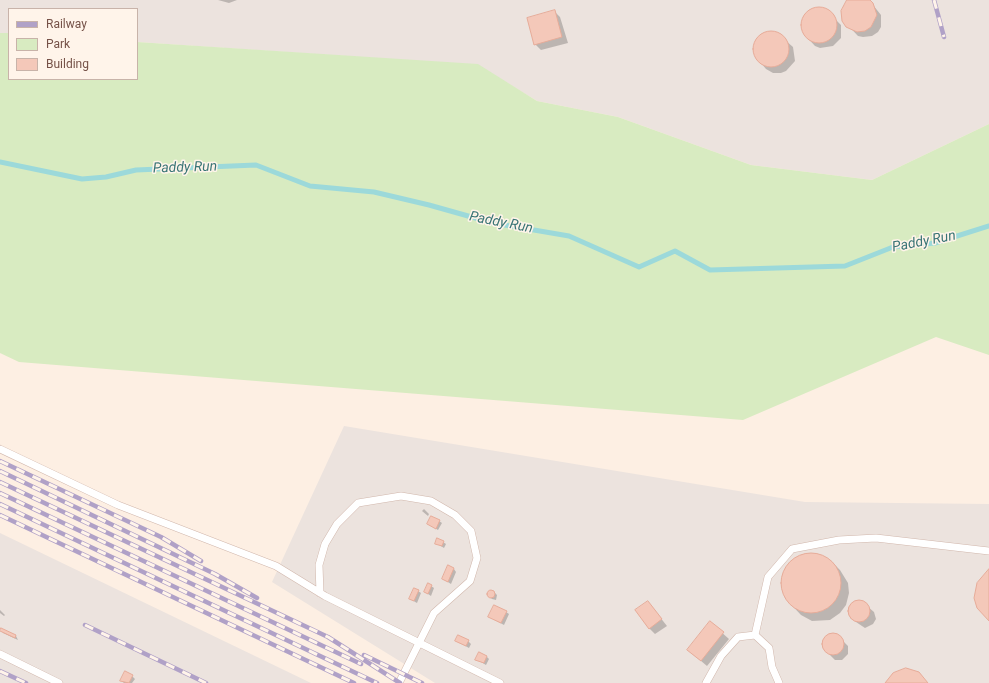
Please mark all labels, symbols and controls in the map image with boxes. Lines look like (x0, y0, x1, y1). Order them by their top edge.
legend (8, 8, 138, 80)
text: Railway (46, 17, 87, 31)
text: Park (46, 37, 70, 51)
text: Building (46, 57, 89, 71)
water label: Paddy Run (153, 158, 217, 178)
water label: Paddy Run (468, 209, 534, 237)
water label: Paddy Run (891, 228, 957, 256)

